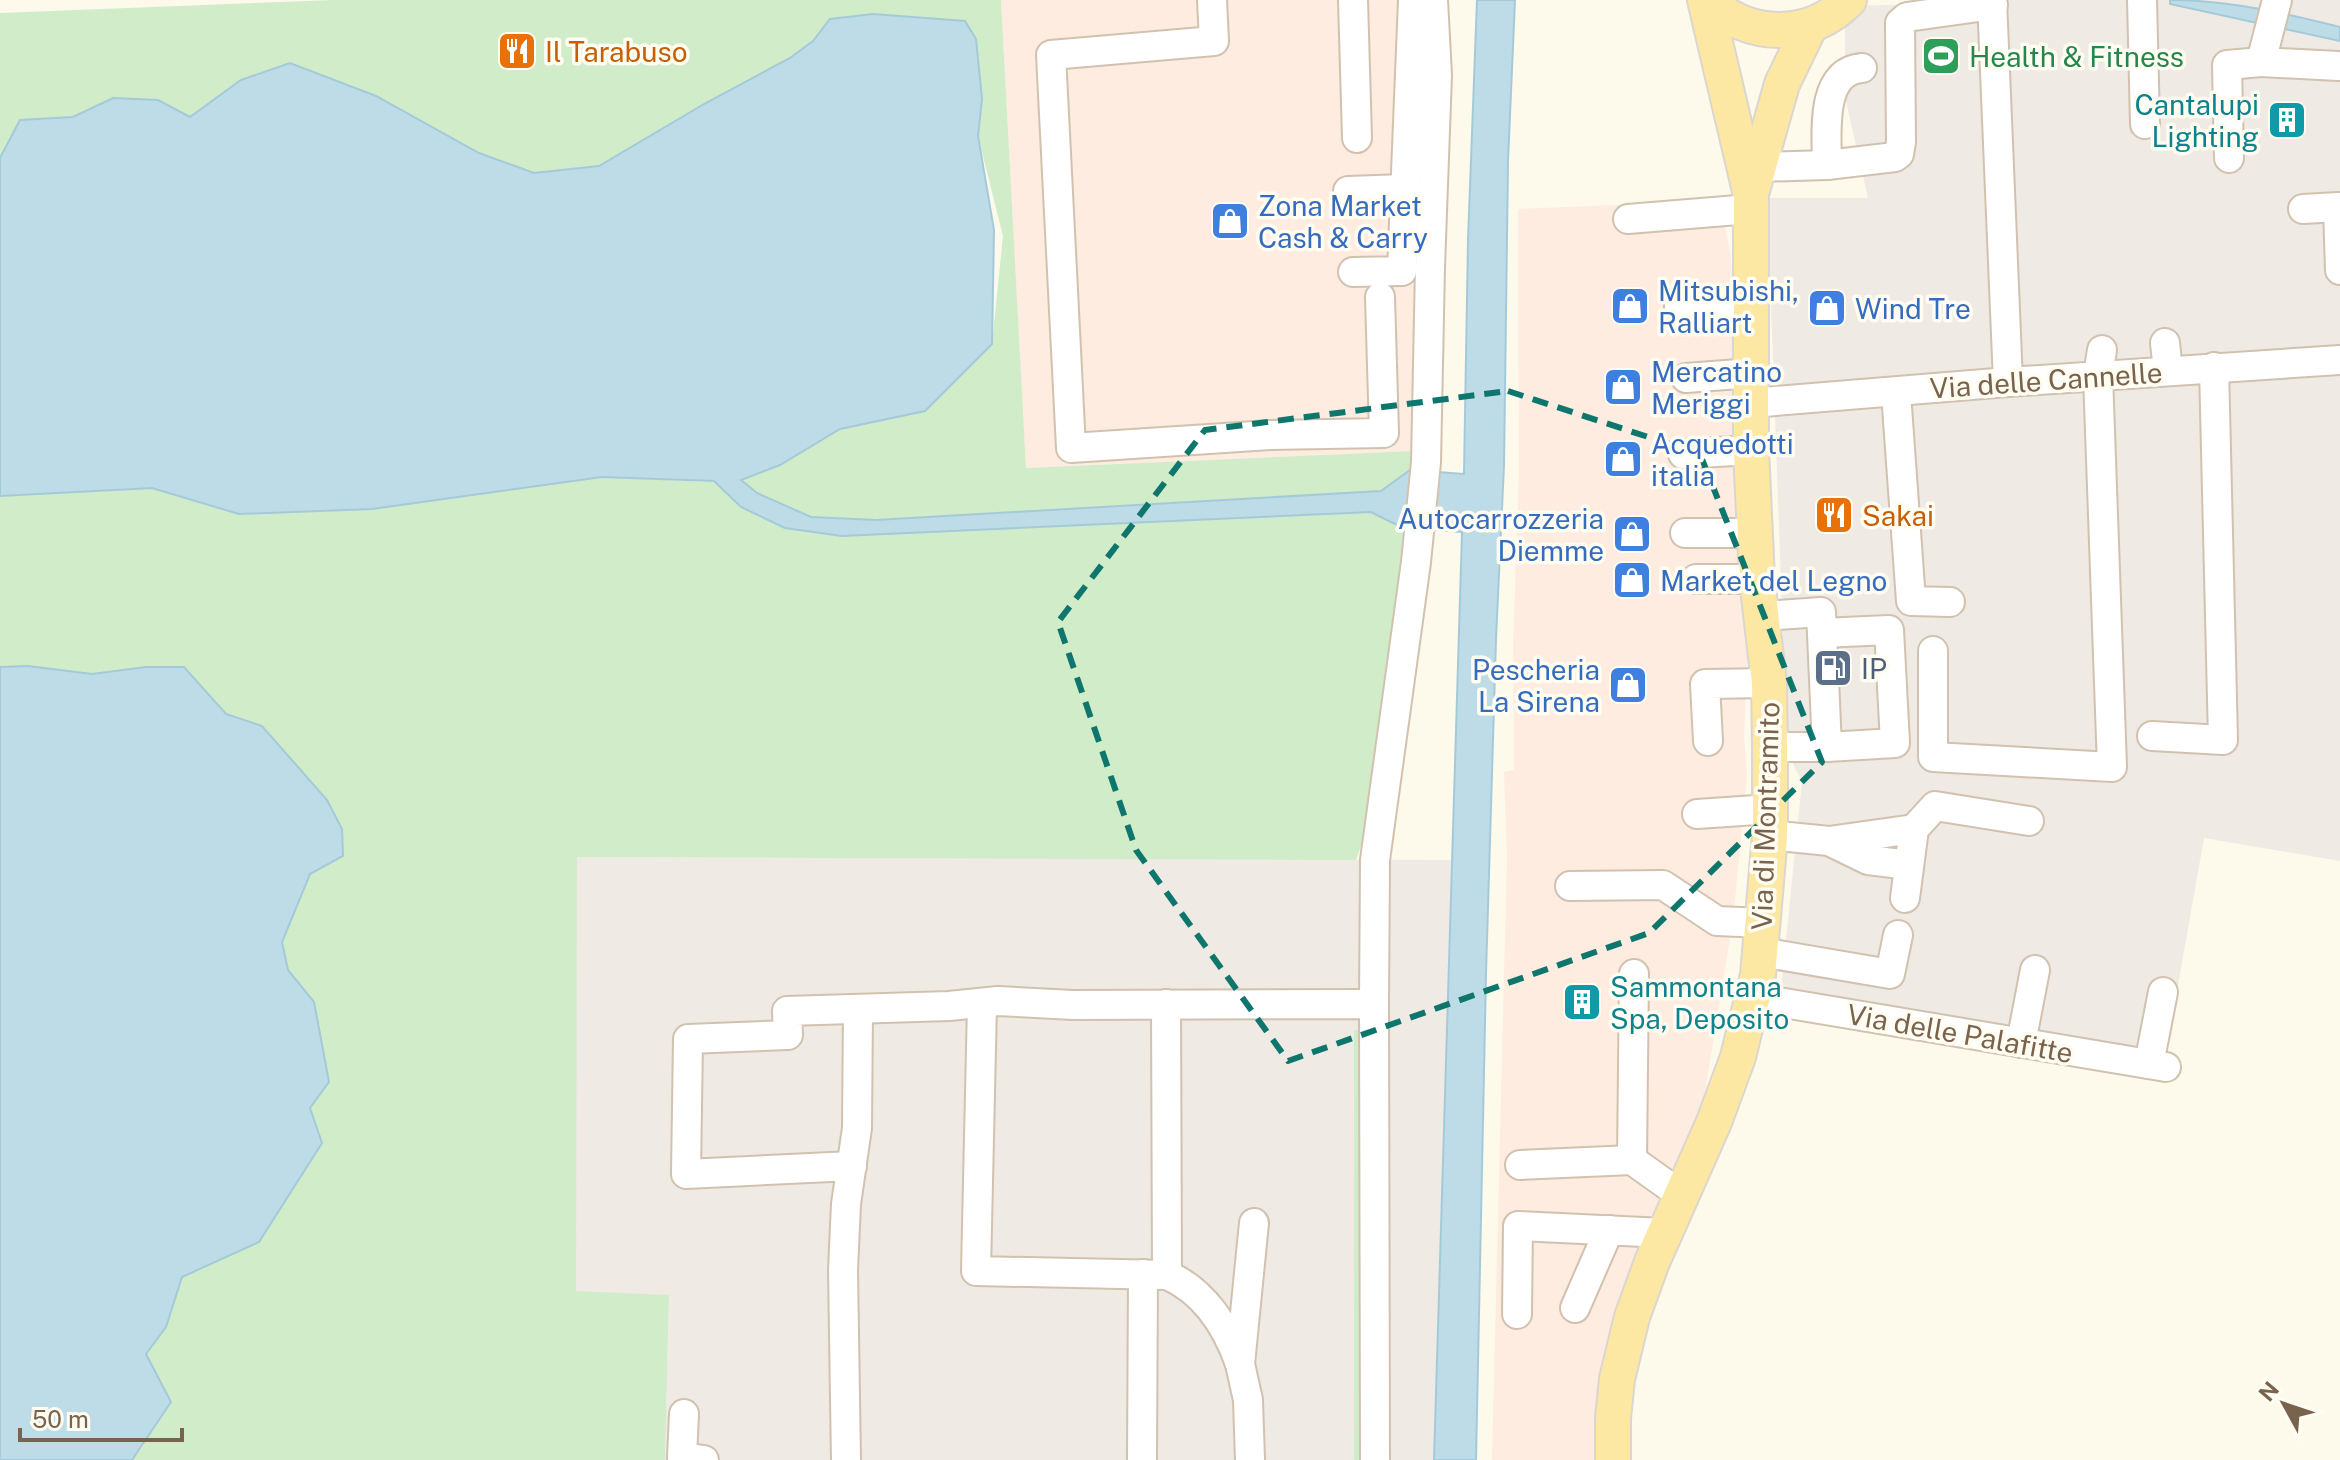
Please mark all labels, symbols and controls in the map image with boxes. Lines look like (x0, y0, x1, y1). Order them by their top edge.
restaurant icon: Il Tarabuso (496, 30, 538, 72)
place label: Il Tarabuso (545, 35, 688, 68)
sports icon: Health & Fitness (1920, 35, 1962, 77)
place label: Health & Fitness (1969, 40, 2184, 73)
place label: Cantalupi Lighting (2135, 88, 2259, 153)
building icon: Cantalupi Lighting (2266, 99, 2308, 141)
place label: Zona Market Cash & Carry (1258, 189, 1428, 254)
shop icon: Zona Market Cash & Carry (1209, 200, 1251, 242)
place label: Mitsubishi, Ralliart (1658, 274, 1799, 339)
shop icon: Mitsubishi, Ralliart (1609, 285, 1651, 327)
shop icon: Wind Tre (1806, 287, 1848, 329)
place label: Wind Tre (1855, 292, 1971, 325)
place label: Mercatino Meriggi (1651, 355, 1782, 420)
street label: Via delle Cannelle (1929, 355, 2163, 405)
shop icon: Mercatino Meriggi (1602, 366, 1644, 408)
place label: Acquedotti italia (1651, 427, 1794, 492)
shop icon: Acquedotti italia (1602, 438, 1644, 480)
restaurant icon: Sakai (1813, 494, 1855, 536)
place label: Sakai (1862, 499, 1934, 532)
place label: Autocarrozzeria Diemme (1398, 502, 1604, 567)
shop icon: Autocarrozzeria Diemme (1611, 513, 1653, 555)
shop icon: Market del Legno (1611, 559, 1653, 601)
place label: Market del Legno (1660, 564, 1887, 597)
fuel station icon: IP (1812, 647, 1854, 689)
place label: IP (1861, 652, 1887, 685)
place label: Pescheria La Sirena (1472, 653, 1600, 718)
shop icon: Pescheria La Sirena (1607, 664, 1649, 706)
street label: Via di Montramito (1745, 701, 1785, 931)
place label: Sammontana Spa, Deposito (1610, 970, 1789, 1035)
building icon: Sammontana Spa, Deposito (1561, 981, 1603, 1023)
street label: Via delle Palafitte (1844, 997, 2076, 1069)
north arrow (2244, 1364, 2324, 1444)
text: N (2253, 1376, 2284, 1406)
scale bar (20, 1392, 182, 1442)
text: 50 m (32, 1405, 89, 1433)

